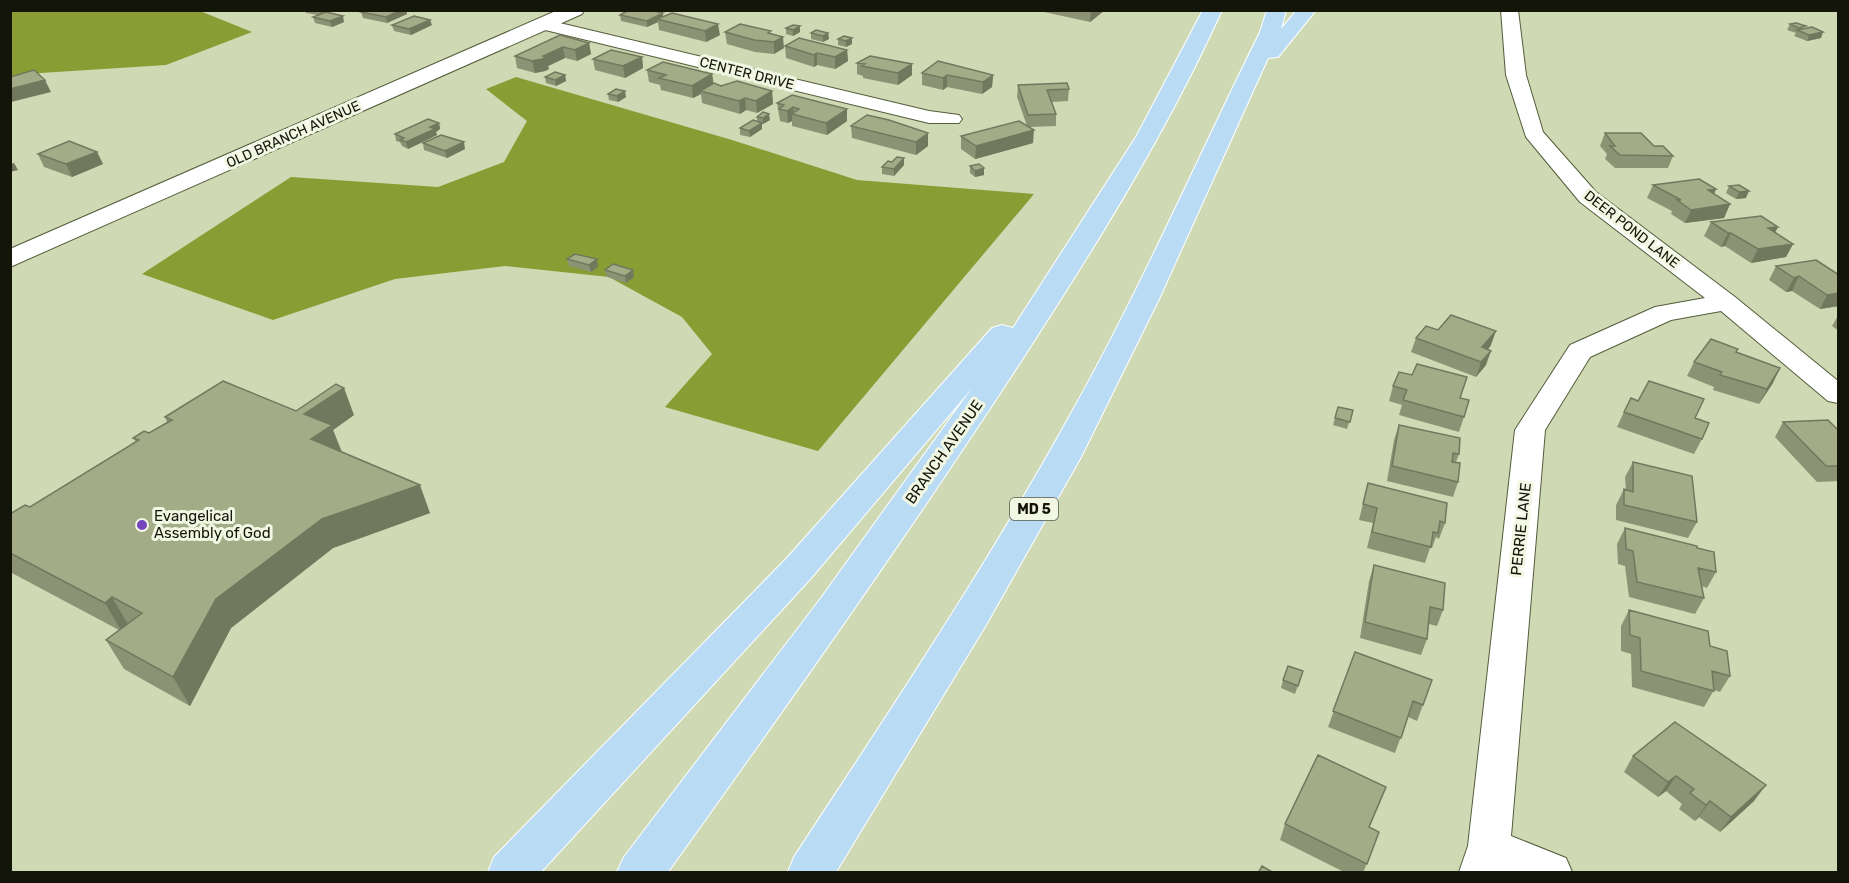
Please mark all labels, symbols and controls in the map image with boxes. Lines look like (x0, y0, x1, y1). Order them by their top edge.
street label: CENTER DRIVE (698, 54, 796, 93)
street label: OLD BRANCH AVENUE (224, 97, 363, 172)
street label: DEER POND LANE (1581, 187, 1683, 272)
street label: BRANCH AVENUE (901, 397, 987, 507)
street label: PERRIE LANE (1507, 482, 1535, 576)
road number: MD 5 (1010, 498, 1058, 520)
place label: Evangelical Assembly of God (154, 507, 271, 542)
marker: Evangelical Assembly of God (135, 518, 149, 532)

